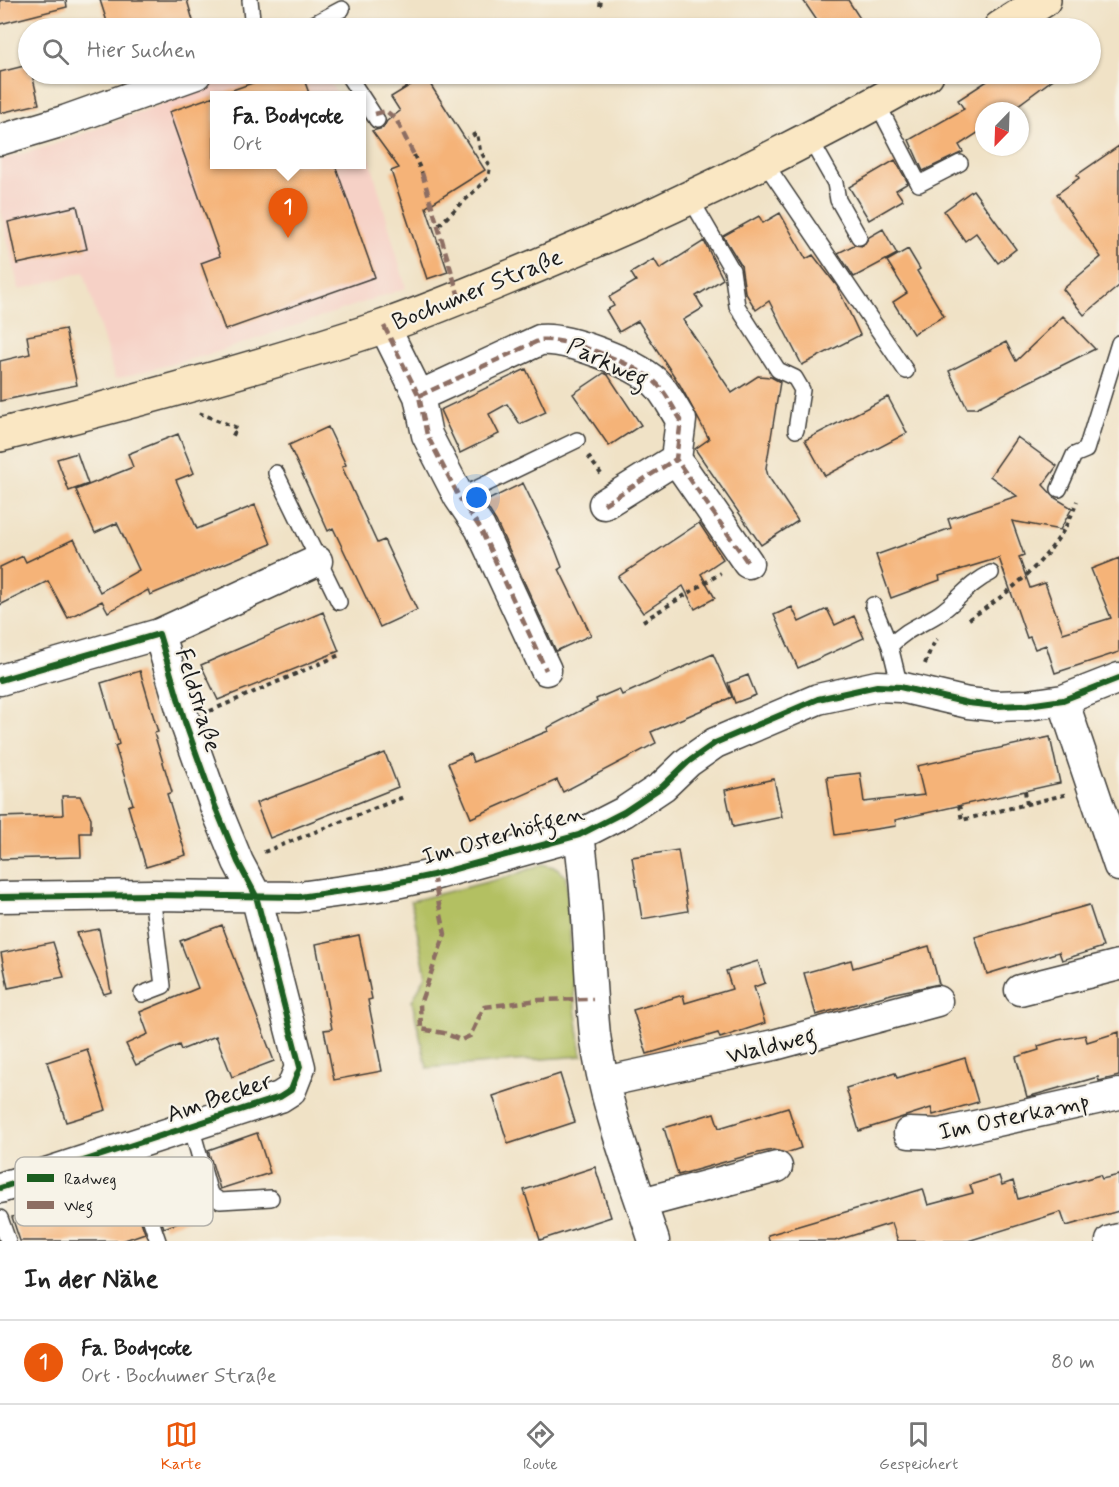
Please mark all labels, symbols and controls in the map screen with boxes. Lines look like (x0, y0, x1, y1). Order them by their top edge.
search box (18, 18, 1101, 84)
icon: search (39, 35, 72, 68)
text: Hier suchen (87, 37, 196, 65)
popup (210, 91, 366, 169)
north arrow (975, 102, 1029, 156)
text: Fa. Bodycote (232, 103, 344, 131)
text: Ort (232, 131, 262, 158)
pin: 1 (268, 188, 308, 238)
street label: Bochumer Straße (388, 242, 567, 339)
street label: Parkweg (560, 331, 653, 398)
your location (462, 483, 491, 512)
street label: Feldstraße (167, 645, 228, 756)
street label: Im Osterhöfgen (419, 797, 589, 876)
street label: Waldweg (723, 1020, 820, 1075)
street label: Am Becker (163, 1066, 276, 1131)
street label: Im Osterkamp (936, 1086, 1093, 1149)
legend (15, 1157, 213, 1226)
text: Radweg (64, 1169, 116, 1190)
text: Weg (64, 1196, 93, 1218)
text: In der Nähe (24, 1263, 158, 1297)
text: Fa. Bodycote (81, 1335, 192, 1363)
text: 1 (39, 1349, 48, 1376)
text: 80 m (1051, 1349, 1095, 1376)
text: Ort · Bochumer Straße (81, 1363, 277, 1390)
tab: Karte (161, 1418, 202, 1475)
tab: Route (523, 1418, 558, 1475)
tab: Gespeichert (879, 1418, 958, 1475)

